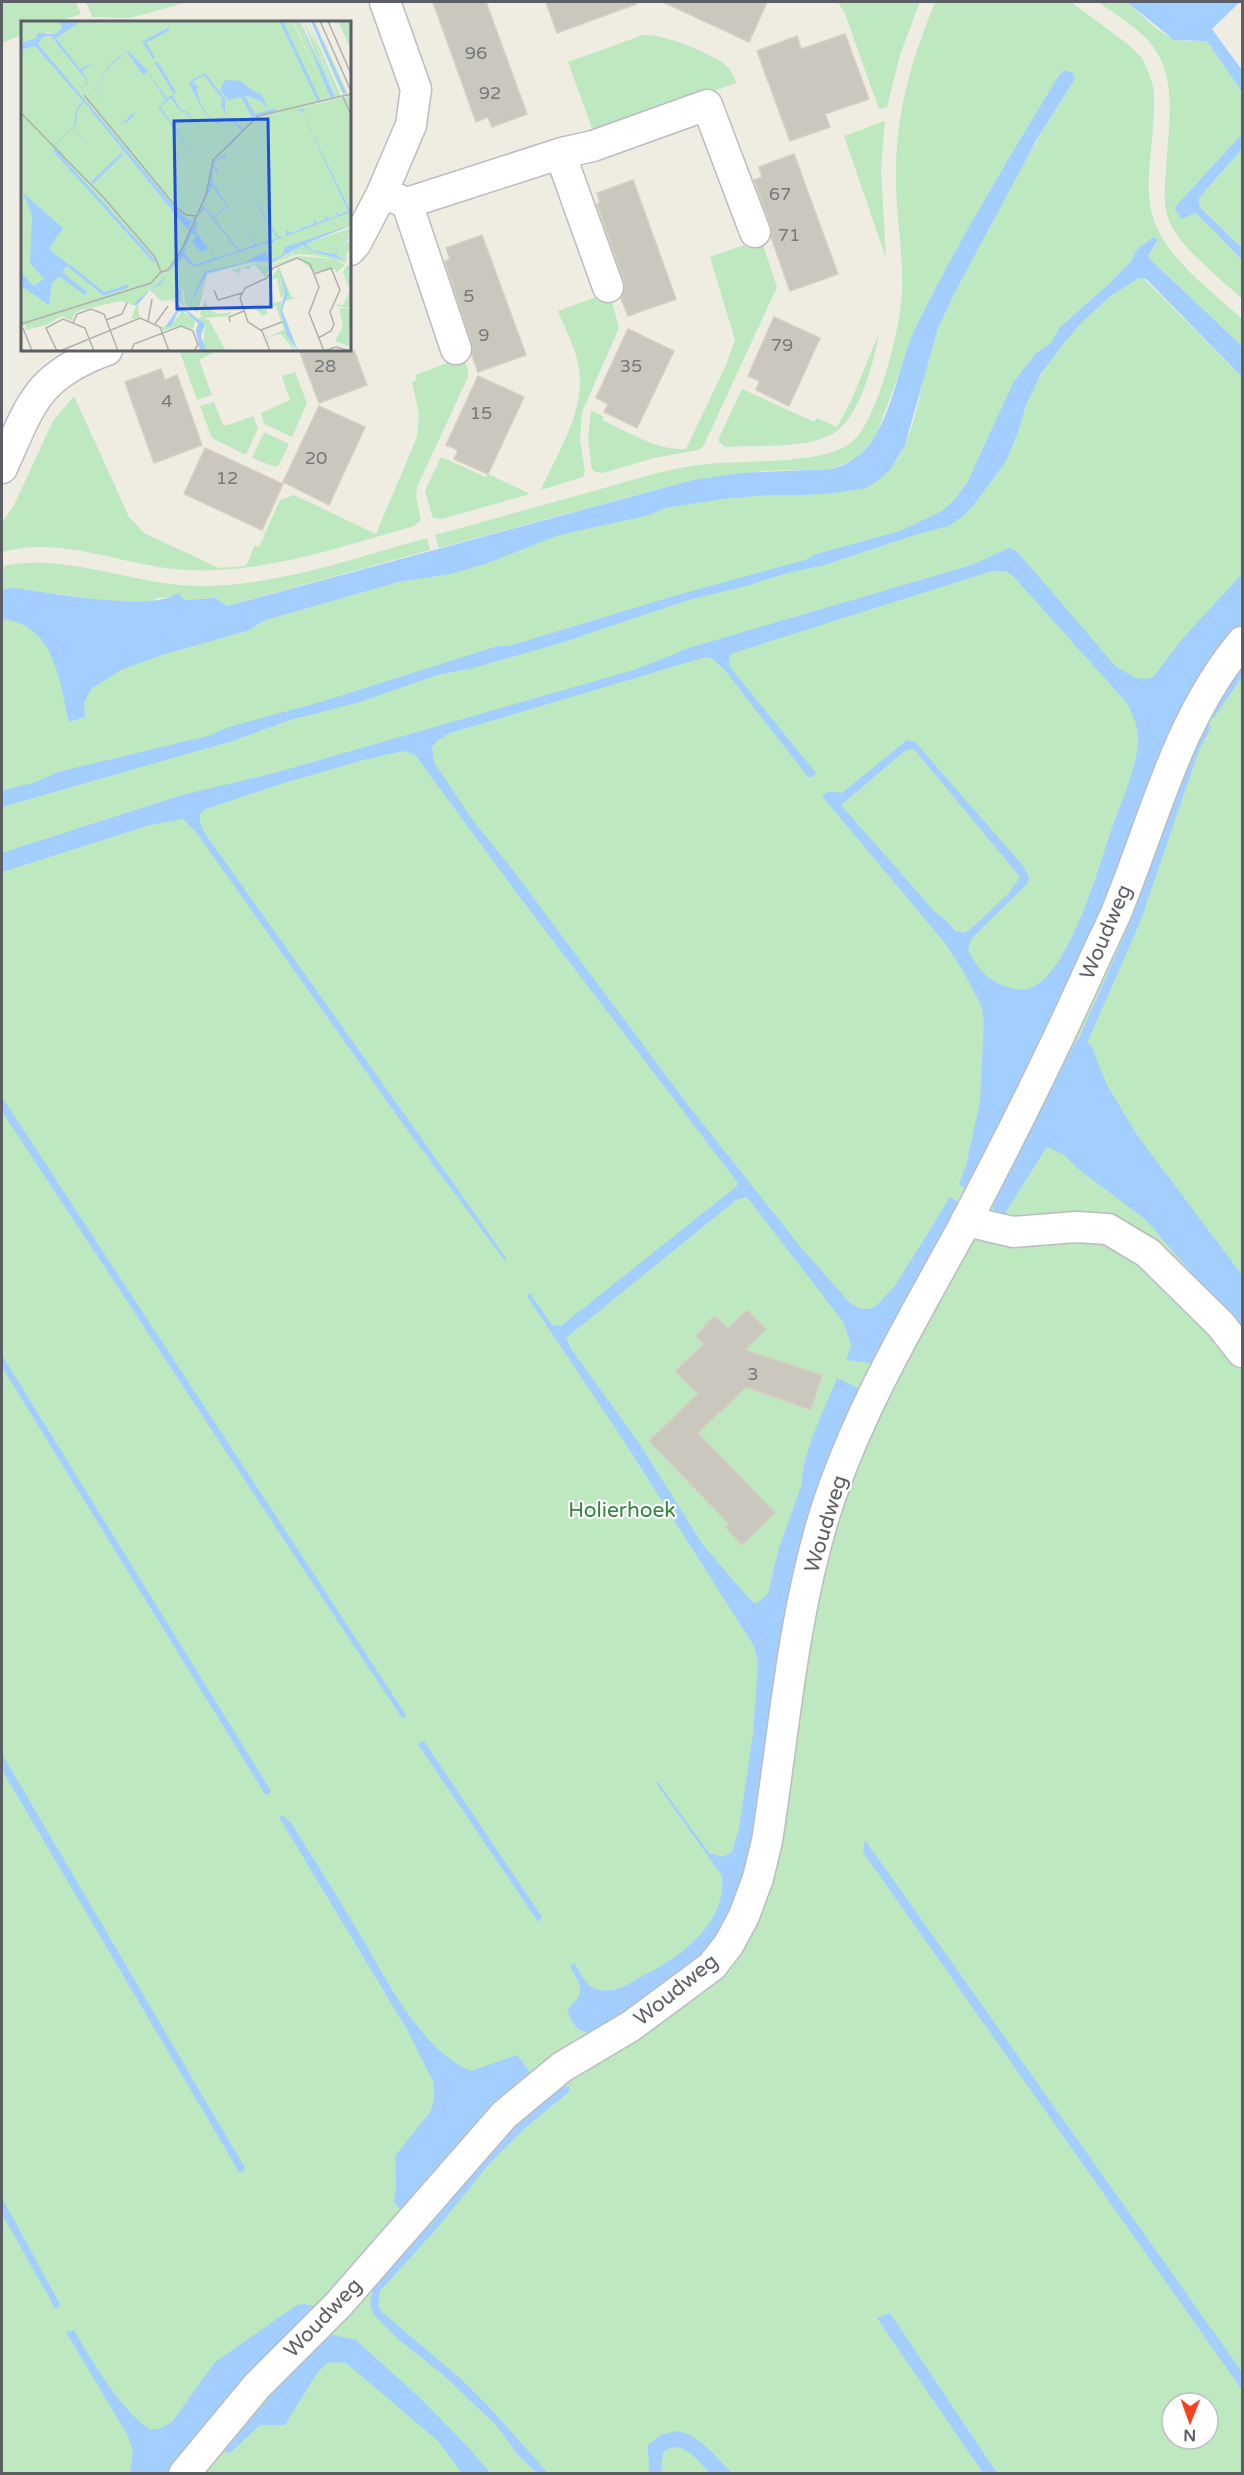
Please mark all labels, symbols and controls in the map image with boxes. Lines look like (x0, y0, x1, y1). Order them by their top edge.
inset map (21, 21, 351, 351)
house number: 96 (465, 42, 487, 64)
house number: 92 (479, 82, 501, 104)
house number: 67 (769, 183, 791, 205)
house number: 71 (778, 224, 800, 246)
house number: 5 (463, 285, 475, 307)
house number: 9 (478, 324, 490, 346)
house number: 79 (771, 334, 793, 356)
house number: 28 (314, 355, 336, 377)
house number: 35 (620, 355, 642, 377)
house number: 4 (161, 390, 173, 412)
house number: 15 (470, 402, 492, 424)
house number: 20 (305, 447, 327, 469)
house number: 12 (216, 467, 238, 489)
street label: Woudweg (1075, 881, 1137, 983)
house number: 3 (747, 1363, 759, 1385)
street label: Woudweg (799, 1472, 853, 1576)
park label: Holierhoek (568, 1498, 676, 1523)
street label: Woudweg (629, 1949, 723, 2031)
street label: Woudweg (279, 2273, 367, 2363)
north arrow (1160, 2391, 1220, 2451)
text: N (1183, 2425, 1196, 2445)

